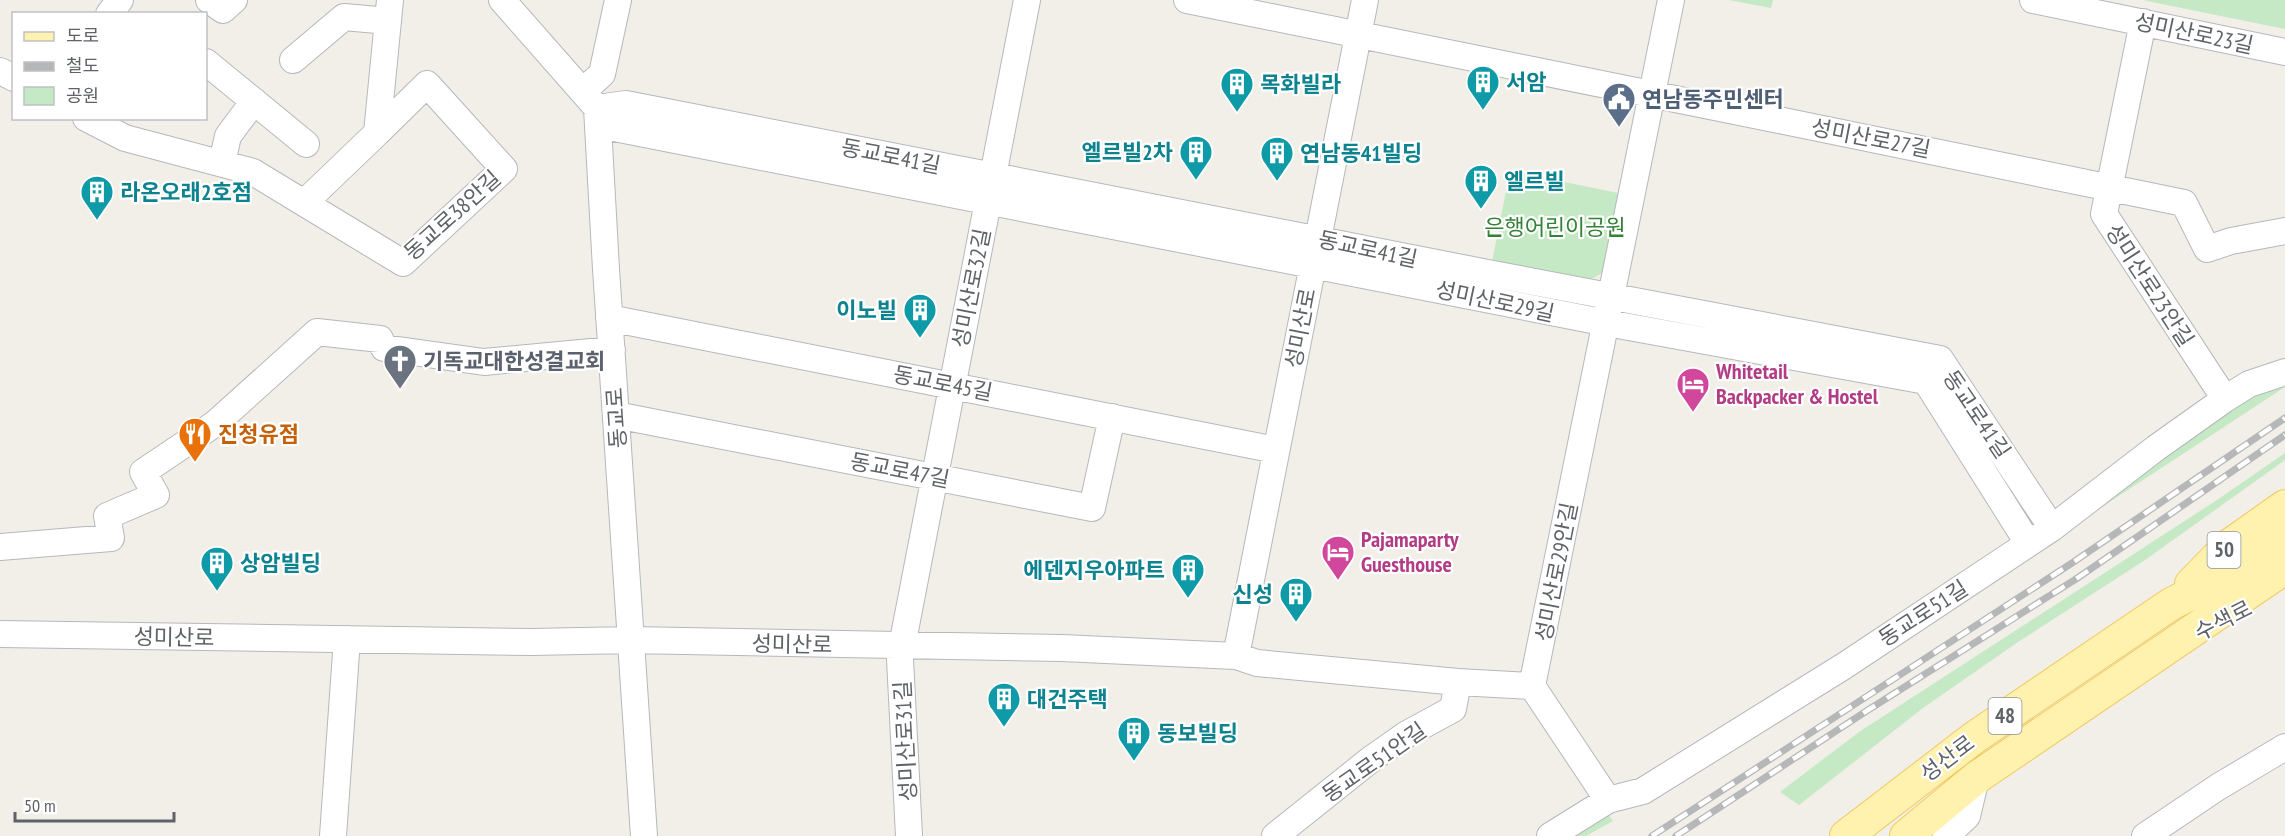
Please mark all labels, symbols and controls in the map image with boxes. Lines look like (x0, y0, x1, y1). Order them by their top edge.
street label: 성미산로23길 (2132, 7, 2256, 59)
legend (12, 12, 207, 120)
text: 도로 (66, 24, 99, 47)
text: 철도 (66, 54, 99, 77)
building icon: 서암 (1465, 64, 1501, 111)
building icon: 목화빌라 (1219, 66, 1255, 113)
place label: 서암 (1506, 68, 1546, 96)
place label: 목화빌라 (1260, 70, 1341, 98)
public building icon: 연남동주민센터 (1601, 81, 1637, 128)
text: 공원 (66, 84, 99, 107)
place label: 연남동주민센터 (1642, 85, 1784, 113)
street label: 성미산로27길 (1809, 113, 1933, 163)
street label: 동교로41길 (839, 133, 943, 179)
building icon: 엘르빌2차 (1178, 134, 1214, 181)
building icon: 연남동41빌딩 (1259, 135, 1295, 182)
place label: 엘르빌2차 (1082, 138, 1173, 166)
place label: 연남동41빌딩 (1300, 139, 1422, 167)
building icon: 엘르빌 (1463, 163, 1499, 210)
street label: 동교로38안길 (398, 164, 506, 266)
place label: 엘르빌 (1504, 167, 1565, 195)
building icon: 라온오래2호점 (79, 174, 115, 221)
place label: 라온오래2호점 (120, 178, 252, 206)
park label: 은행어린이공원 (1484, 213, 1626, 241)
street label: 성미산로23안길 (2100, 218, 2200, 352)
street label: 동교로41길 (1316, 225, 1420, 273)
street label: 성미산로32길 (946, 226, 996, 350)
street label: 성미산로29길 (1433, 275, 1557, 327)
street label: 성미산로 (1279, 286, 1321, 370)
building icon: 이노빌 (902, 292, 938, 339)
place label: 이노빌 (836, 296, 897, 324)
church icon: 기독교대한성결교회 (382, 343, 418, 390)
place label: 기독교대한성결교회 (423, 347, 605, 375)
place label: Whitetail Backpacker & Hostel (1715, 357, 1879, 410)
street label: 동교로45길 (891, 360, 995, 406)
street label: 동교로41길 (1937, 364, 2017, 464)
hotel icon: Whitetail Backpacker & Hostel (1675, 366, 1711, 413)
street label: 동교로 (600, 387, 632, 449)
restaurant icon: 진청유점 (177, 416, 213, 463)
place label: 진청유점 (218, 420, 299, 448)
street label: 동교로47길 (848, 447, 952, 493)
street label: 성미산로29안길 (1529, 500, 1583, 644)
place label: Pajamaparty Guesthouse (1361, 525, 1460, 578)
road number: 50 (2208, 532, 2240, 568)
hotel icon: Pajamaparty Guesthouse (1320, 534, 1356, 581)
building icon: 상암빌딩 (199, 545, 235, 592)
place label: 상암빌딩 (240, 549, 321, 577)
building icon: 에덴지우아파트 (1170, 552, 1206, 599)
place label: 에덴지우아파트 (1023, 556, 1165, 584)
street label: 동교로51길 (1873, 574, 1973, 652)
building icon: 신성 (1278, 576, 1314, 623)
place label: 신성 (1233, 580, 1273, 608)
street label: 수색로 (2190, 594, 2256, 646)
street label: 성미산로 (133, 622, 215, 652)
street label: 성미산로 (751, 629, 833, 659)
street label: 성미산로31길 (888, 680, 922, 802)
building icon: 대건주택 (986, 681, 1022, 728)
place label: 대건주택 (1027, 685, 1108, 713)
road number: 48 (1988, 698, 2022, 734)
building icon: 동보빌딩 (1116, 715, 1152, 762)
street label: 동교로51안길 (1316, 716, 1432, 808)
place label: 동보빌딩 (1157, 719, 1238, 747)
street label: 성산로 (1914, 729, 1980, 787)
scale bar (15, 785, 174, 823)
text: 50 m (24, 794, 56, 817)

